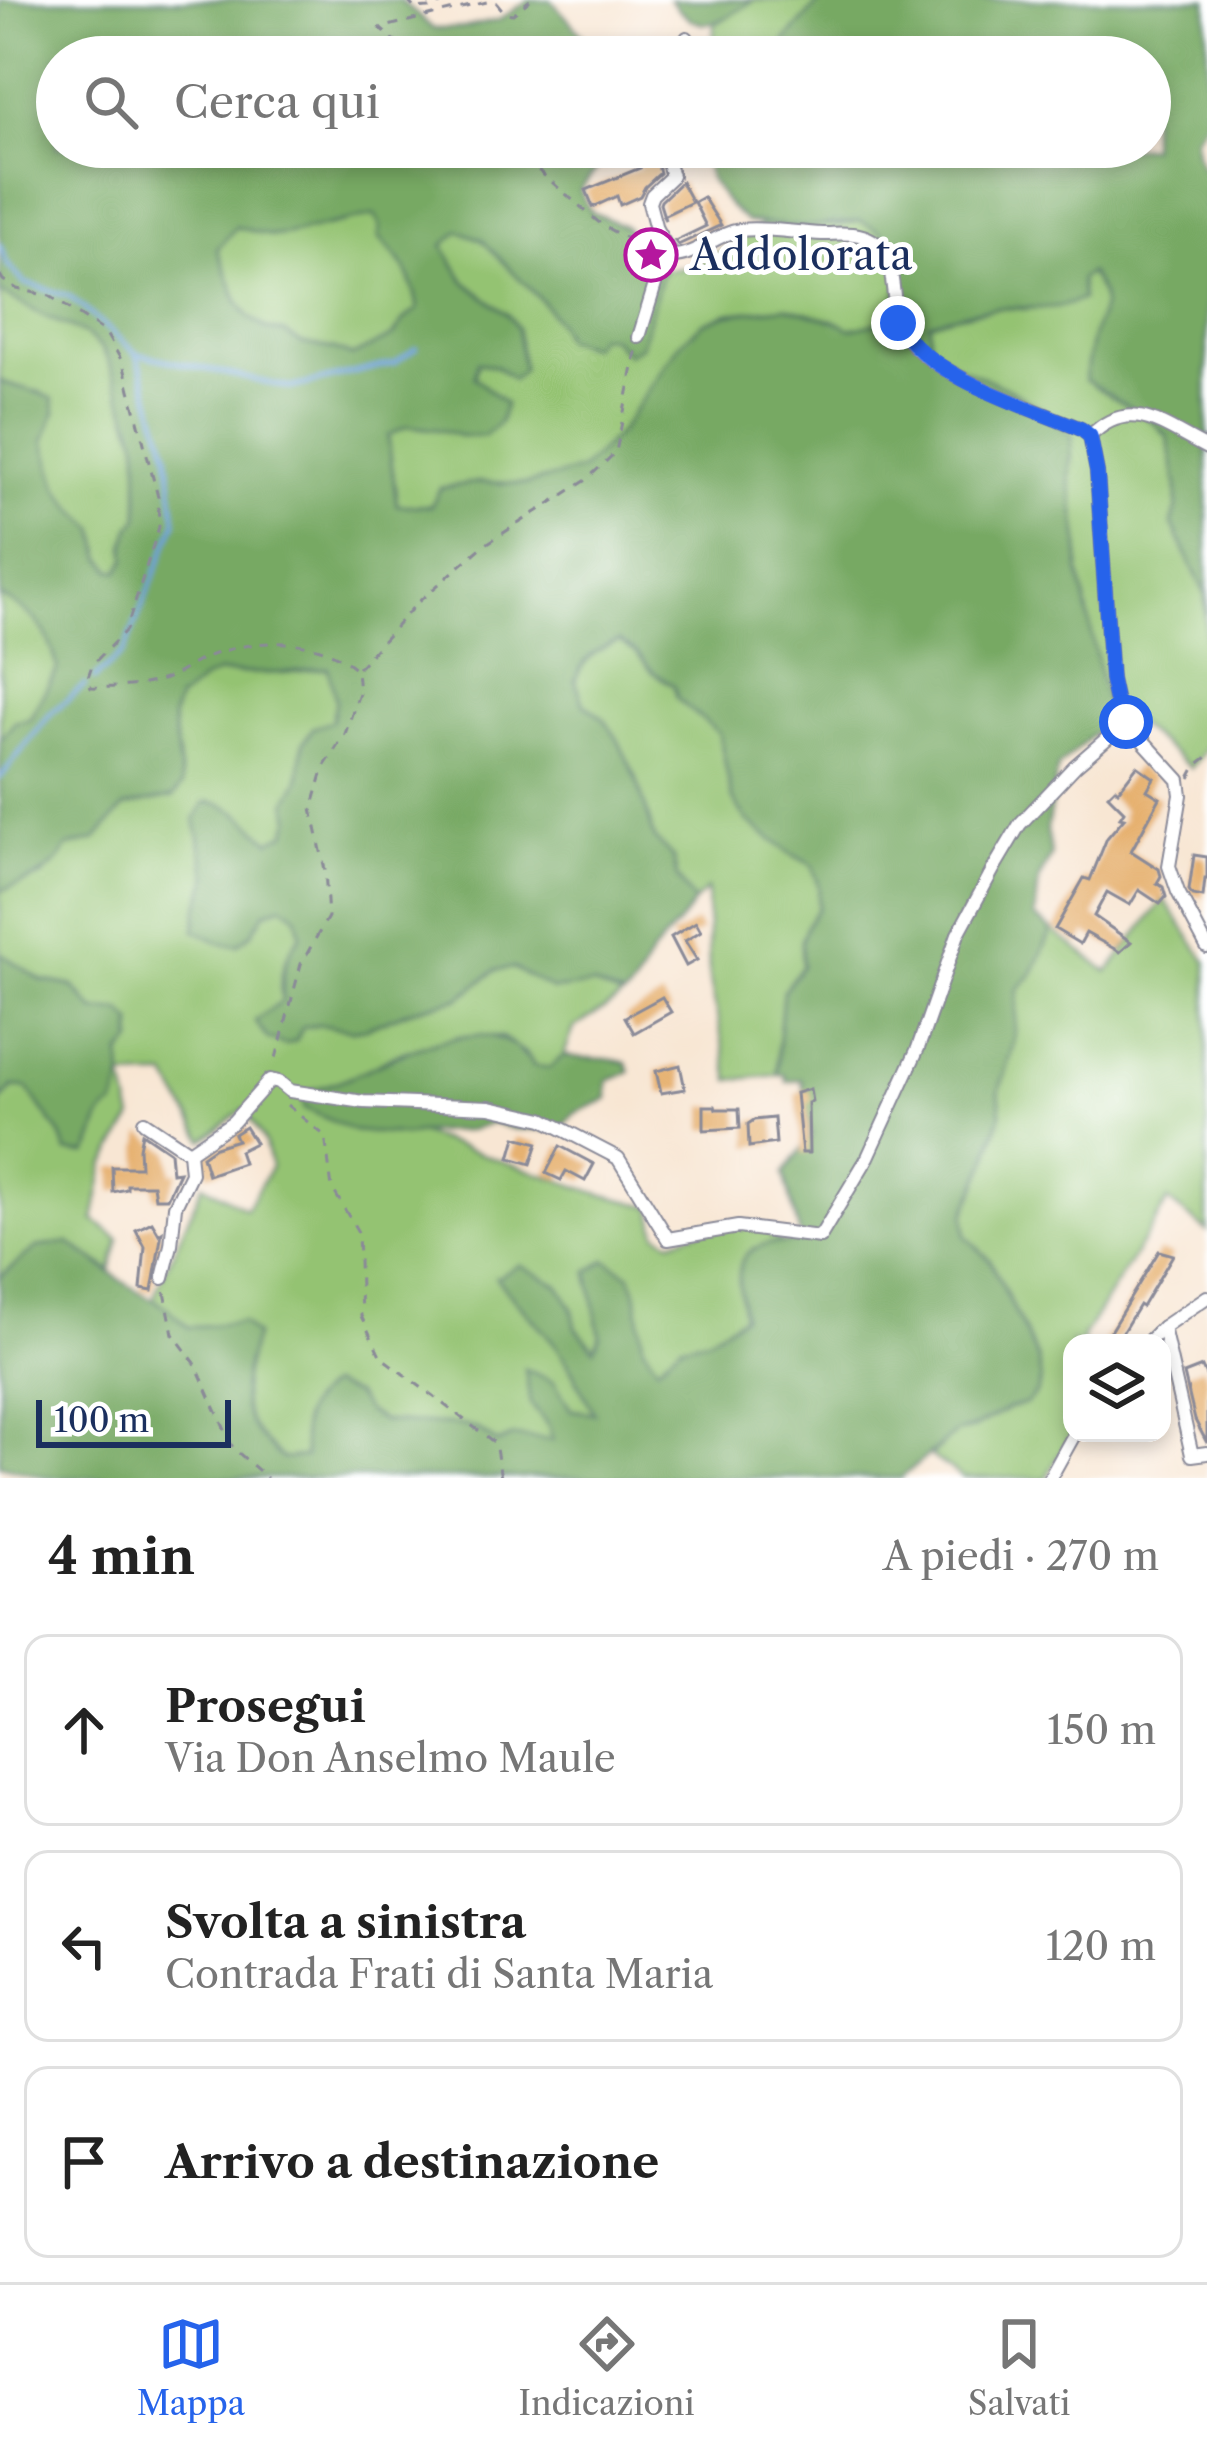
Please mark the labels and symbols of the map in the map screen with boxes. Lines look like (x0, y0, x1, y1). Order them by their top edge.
place icon: Addolorata (623, 227, 679, 283)
place label: Addolorata (689, 229, 913, 281)
route end (871, 296, 925, 350)
route start (1099, 695, 1153, 749)
scale bar (36, 1394, 231, 1447)

